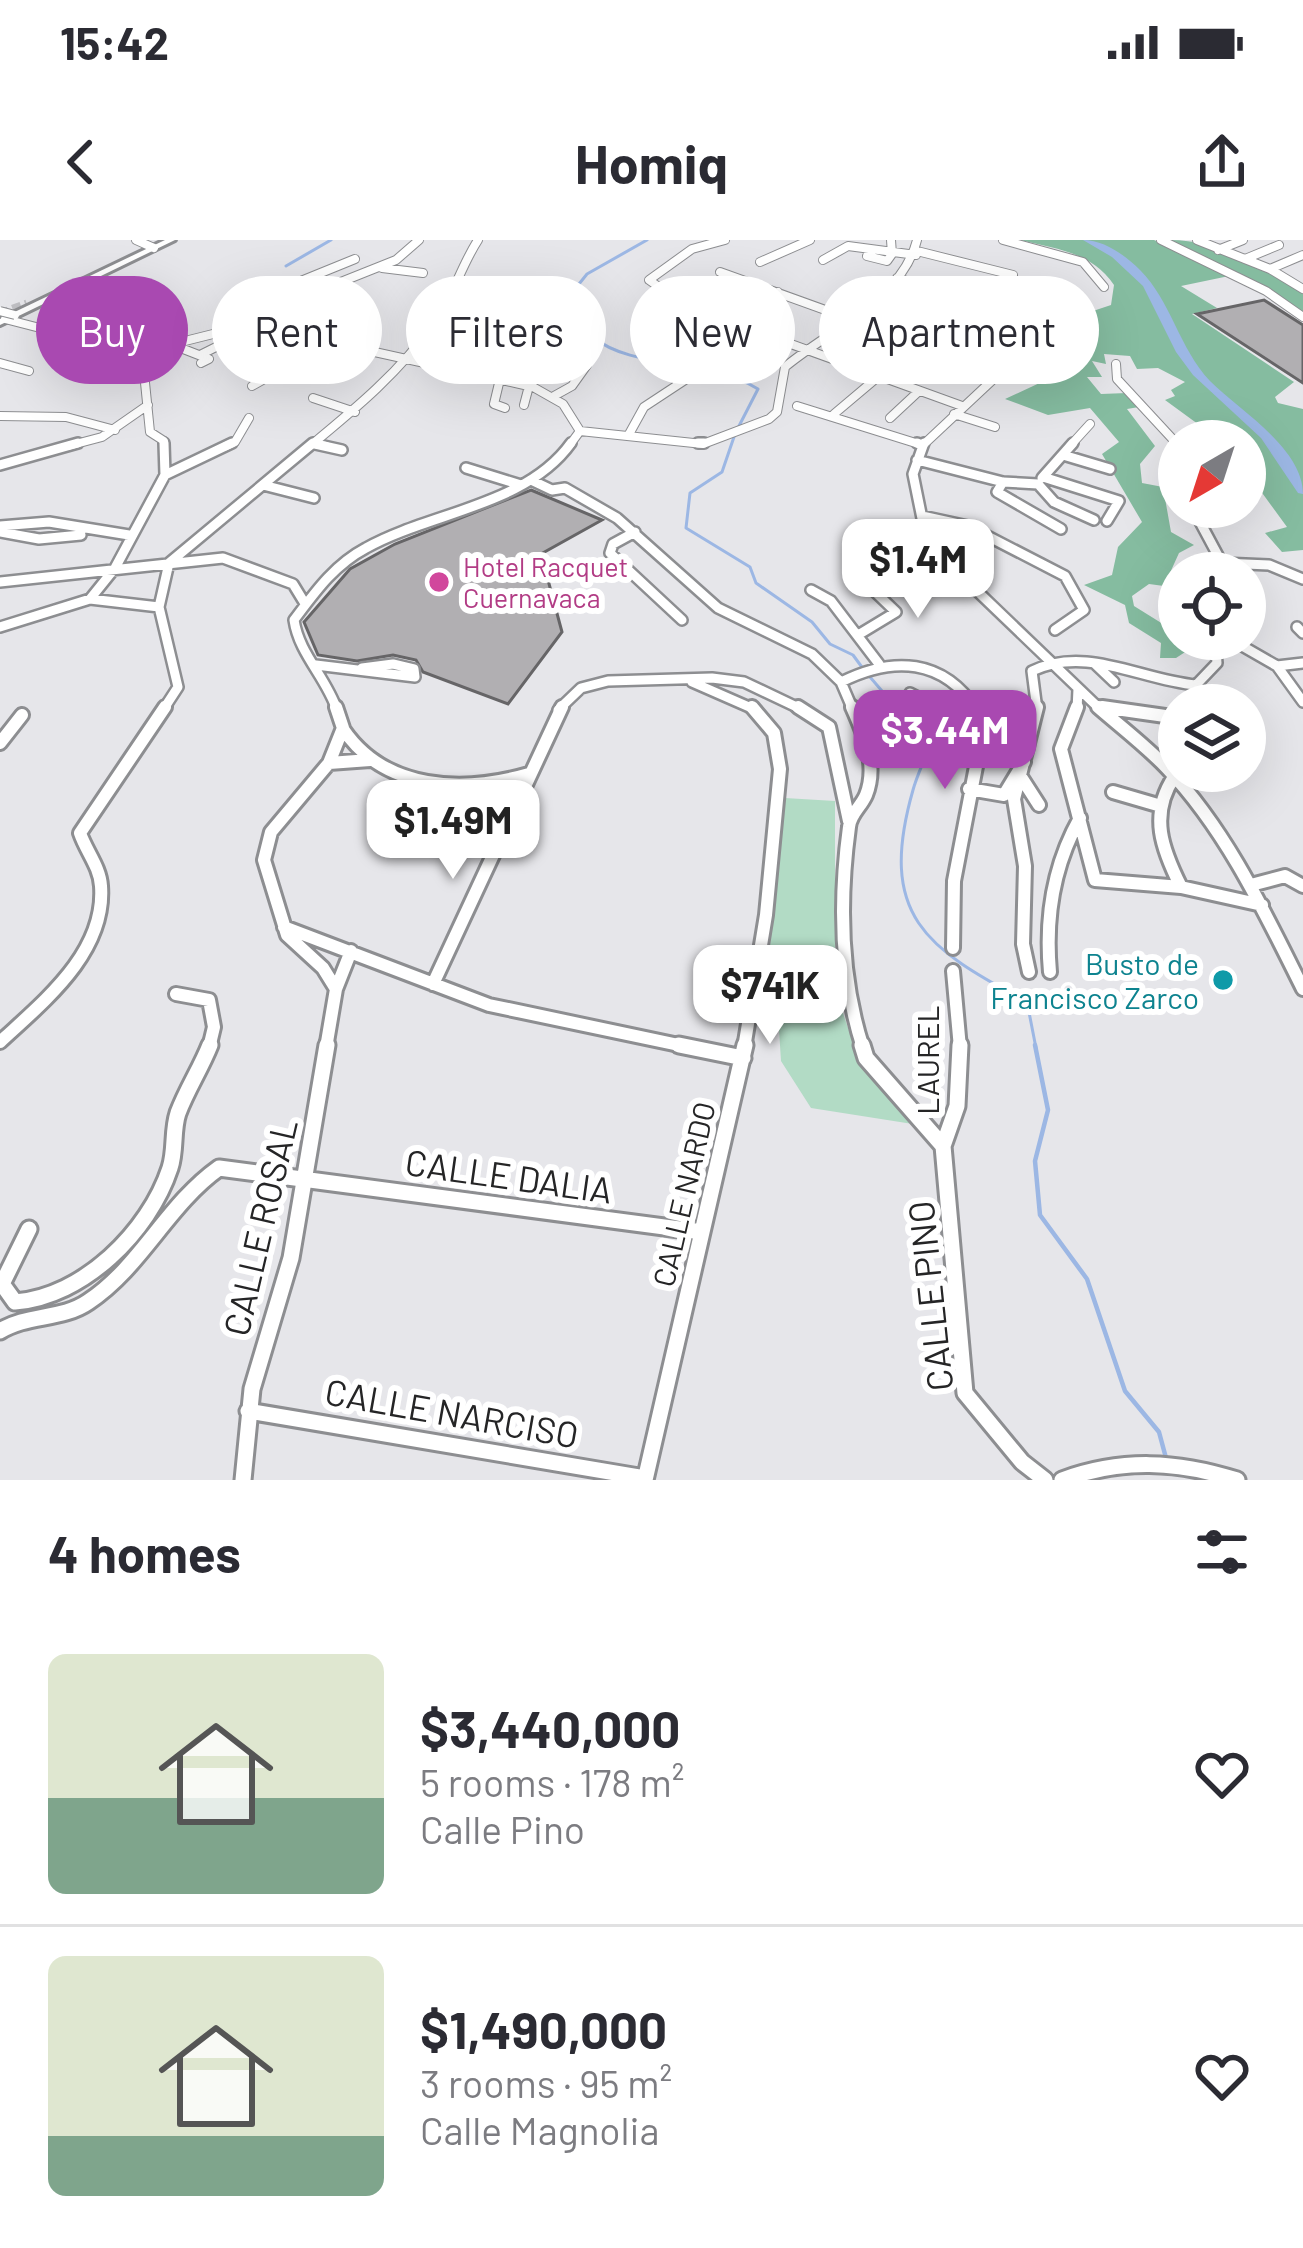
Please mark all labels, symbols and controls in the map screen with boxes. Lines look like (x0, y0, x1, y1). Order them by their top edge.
text: 15:42 (60, 15, 169, 69)
icon: back (48, 129, 114, 195)
icon: share (1189, 129, 1255, 195)
text: Homiq (575, 130, 728, 195)
chip: Buy (36, 276, 188, 384)
chip: Rent (212, 276, 382, 384)
chip: Filters (406, 276, 606, 384)
chip: New (630, 276, 795, 384)
chip: Apartment (819, 276, 1099, 384)
north arrow (1158, 420, 1266, 528)
map controls (1158, 420, 1266, 792)
pin: $1.4M (834, 519, 1002, 621)
text: $1.4M (869, 534, 967, 581)
place label: Hotel Racquet Cuernavaca (463, 550, 628, 613)
button: locate (1158, 552, 1266, 660)
marker: Hotel Racquet Cuernavaca (426, 569, 452, 595)
button: layers (1158, 684, 1266, 792)
pin: $3.44M (847, 690, 1043, 792)
text: $3.44M (881, 705, 1009, 752)
pin: $1.49M (355, 780, 551, 882)
text: $1.49M (394, 795, 512, 842)
pin: $741K (686, 945, 854, 1047)
place label: Busto de Francisco Zarco (990, 945, 1199, 1015)
text: $741K (720, 960, 820, 1007)
marker: Busto de Francisco Zarco (1210, 967, 1236, 993)
street label: LAUREL (909, 1005, 945, 1115)
street label: CALLE NARDO (644, 1098, 722, 1290)
street label: CALLE ROSAL (213, 1114, 305, 1340)
street label: CALLE DALIA (403, 1139, 615, 1211)
street label: CALLE PINO (898, 1199, 960, 1393)
street label: CALLE NARCISO (322, 1369, 582, 1455)
icon: filters (1189, 1519, 1255, 1585)
text: 4 homes (48, 1522, 241, 1583)
text: $3,440,000 (420, 1697, 680, 1758)
icon: home (144, 1702, 288, 1846)
icon: heart (1189, 1741, 1255, 1807)
text: 5 rooms · 178 m² (420, 1758, 684, 1805)
text: Calle Pino (420, 1805, 585, 1852)
text: $1,490,000 (420, 1998, 667, 2059)
icon: home (144, 2004, 288, 2148)
icon: heart (1189, 2043, 1255, 2109)
text: 3 rooms · 95 m² (420, 2059, 672, 2106)
text: Calle Magnolia (420, 2106, 659, 2153)

